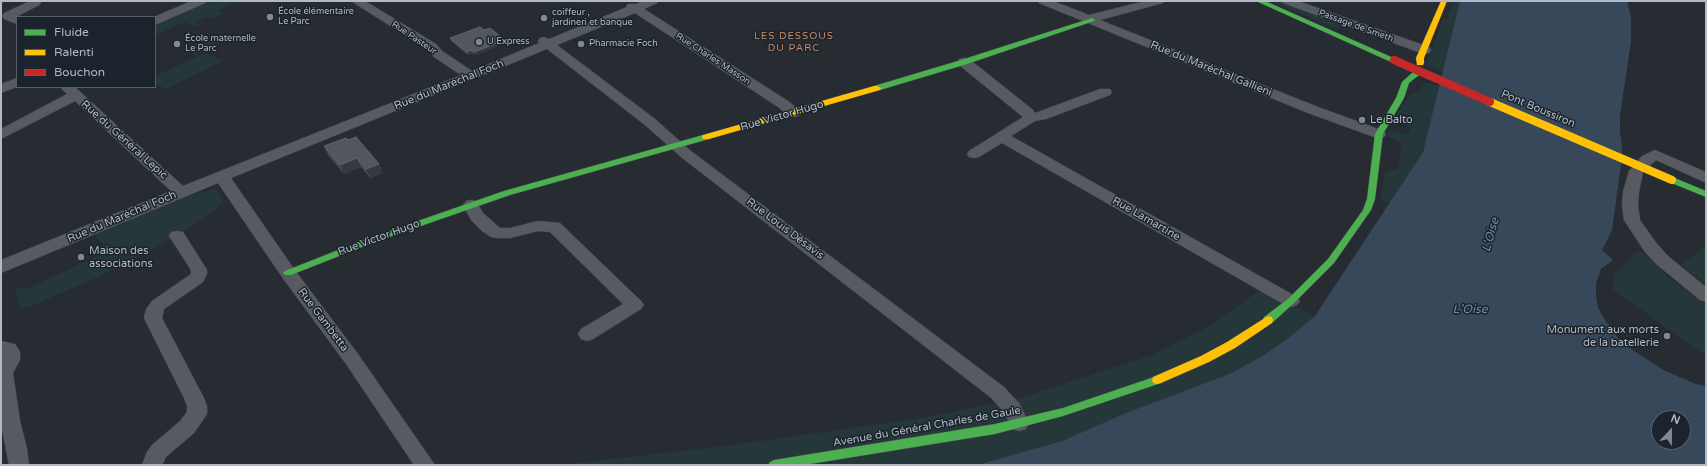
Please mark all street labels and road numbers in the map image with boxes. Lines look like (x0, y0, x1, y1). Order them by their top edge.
street label: Passage de Smeth (1317, 7, 1395, 45)
street label: Rue Pasteur (389, 19, 439, 57)
street label: Rue Charles Masson (674, 31, 752, 87)
street label: Rue du Maréchal Gallieni (1148, 39, 1274, 99)
street label: Rue du Maréchal Foch (392, 57, 506, 113)
street label: Pont Boussiron (1499, 87, 1577, 131)
street label: Rue du Général Lepic (78, 98, 170, 182)
street label: Rue Victor Hugo (739, 98, 825, 134)
street label: Rue du Maréchal Foch (66, 188, 178, 246)
street label: Rue Lamartine (1110, 194, 1182, 244)
street label: Rue Louis Désavis (744, 196, 826, 262)
street label: Rue Victor Hugo (336, 217, 422, 259)
street label: Rue Gambetta (295, 286, 351, 354)
street label: Avenue du Général Charles de Gaule (832, 404, 1022, 450)

